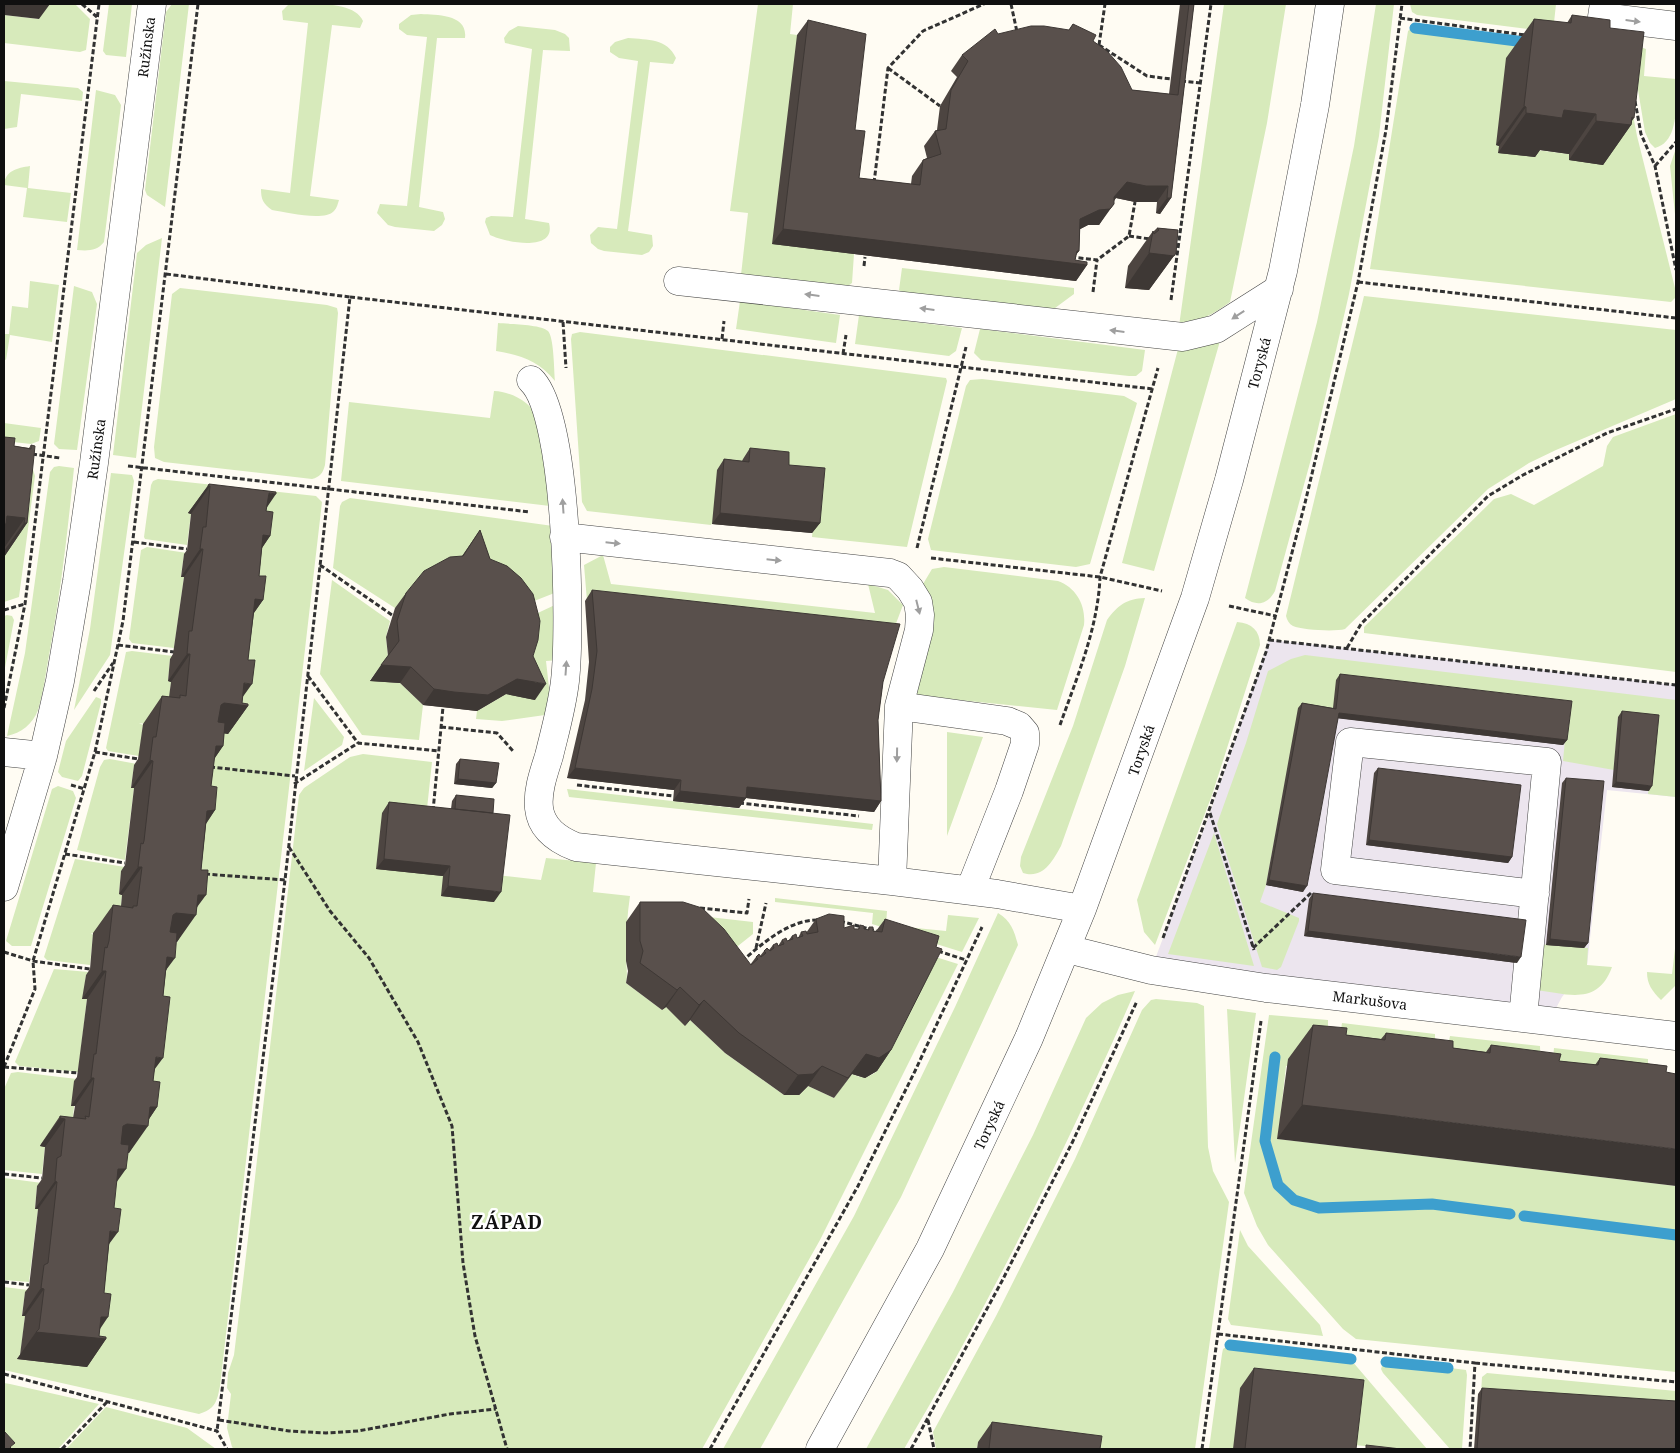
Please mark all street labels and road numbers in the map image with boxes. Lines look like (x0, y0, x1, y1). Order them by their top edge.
street label: Ružínska (133, 15, 159, 78)
street label: Toryská (1243, 335, 1275, 391)
street label: Ružínska (82, 417, 110, 481)
street label: Toryská (1123, 722, 1159, 778)
street label: Markušova (1332, 986, 1409, 1014)
street label: Toryská (969, 1097, 1009, 1153)

